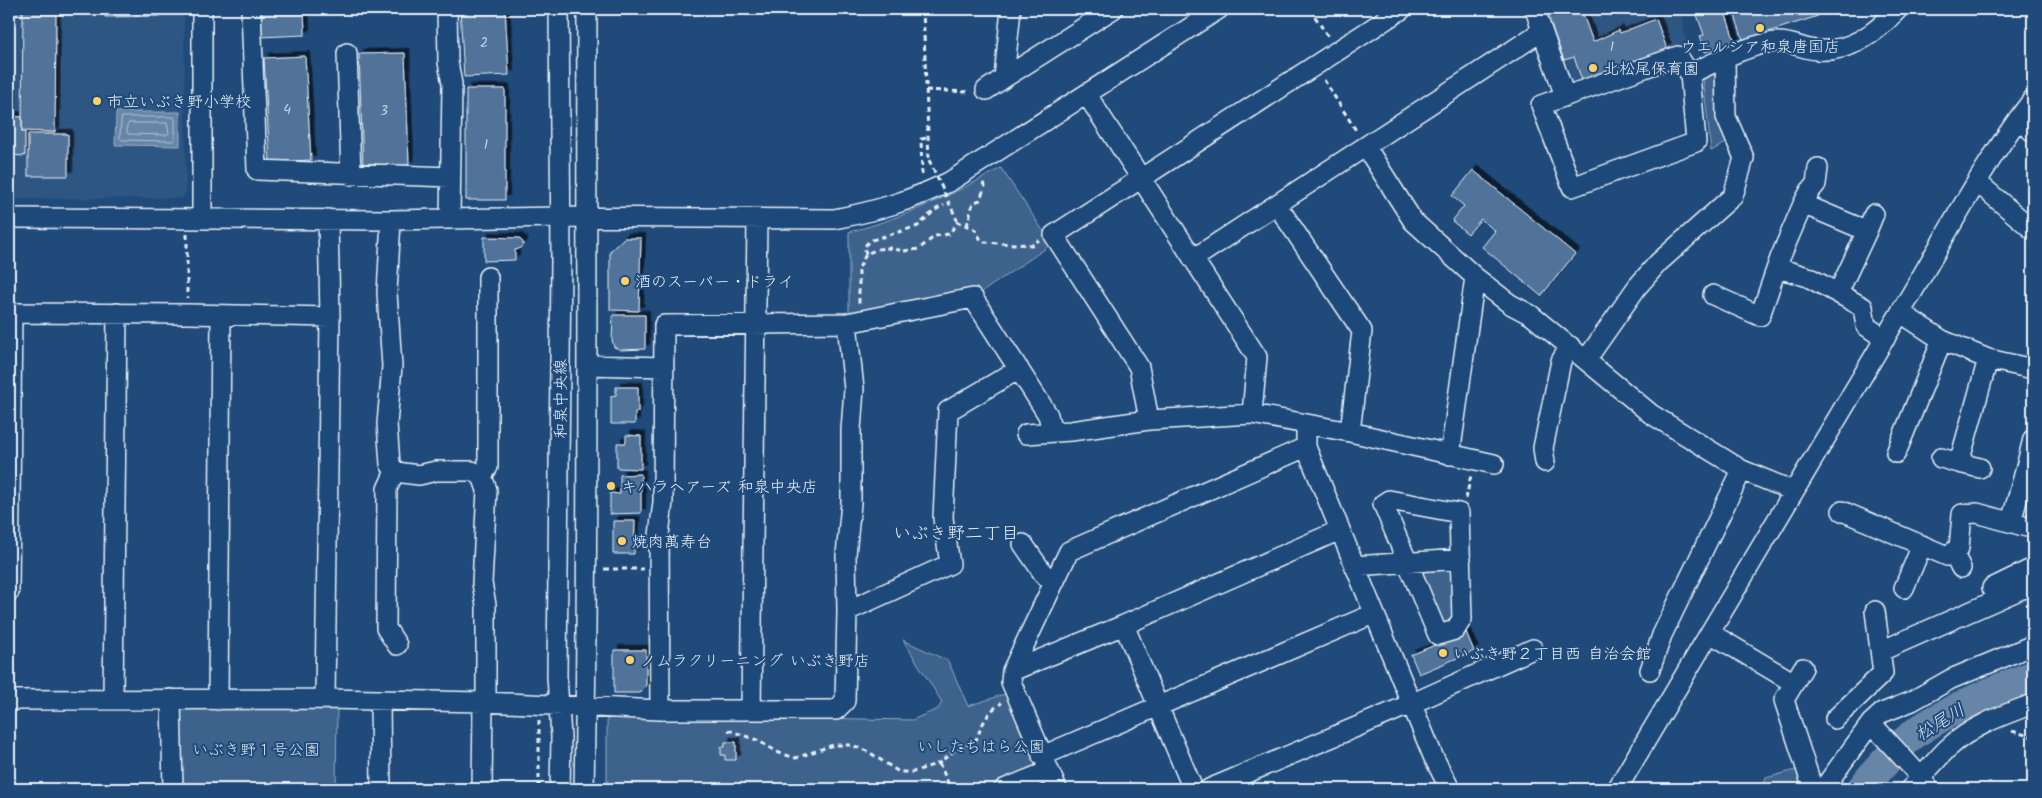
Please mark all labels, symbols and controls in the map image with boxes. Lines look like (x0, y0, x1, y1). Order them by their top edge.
marker: ウエルシア和泉唐国店 (1754, 22, 1766, 34)
house number: 2 (480, 32, 488, 54)
place label: ウエルシア和泉唐国店 (1680, 35, 1840, 60)
house number: 1 (1610, 36, 1614, 58)
place label: 北松尾保育園 (1603, 57, 1699, 82)
marker: 北松尾保育園 (1587, 62, 1599, 74)
place label: 市立いぶき野小学校 (107, 90, 251, 115)
marker: 市立いぶき野小学校 (91, 95, 103, 107)
house number: 4 (283, 99, 291, 121)
house number: 3 (380, 100, 388, 122)
house number: 1 (484, 134, 488, 156)
place label: 酒のスーパー・ドライ (635, 270, 793, 295)
marker: 酒のスーパー・ドライ (619, 275, 631, 287)
street label: 和泉中央線 (549, 359, 574, 439)
place label: キハラヘアーズ 和泉中央店 (621, 475, 818, 500)
marker: キハラヘアーズ 和泉中央店 (605, 480, 617, 492)
district label: いぶき野二丁目 (893, 520, 1019, 549)
place label: 焼肉萬寿台 (632, 530, 712, 555)
marker: 焼肉萬寿台 (616, 535, 628, 547)
place label: いぶき野２丁目西 自治会館 (1453, 642, 1651, 667)
marker: いぶき野２丁目西 自治会館 (1437, 647, 1449, 659)
place label: ノムラクリーニング いぶき野店 (640, 649, 870, 674)
marker: ノムラクリーニング いぶき野店 (624, 654, 636, 666)
water label: 松尾川 (1910, 697, 1971, 750)
park label: いしたちはら公園 (917, 735, 1045, 760)
park label: いぶき野１号公園 (192, 738, 320, 763)

